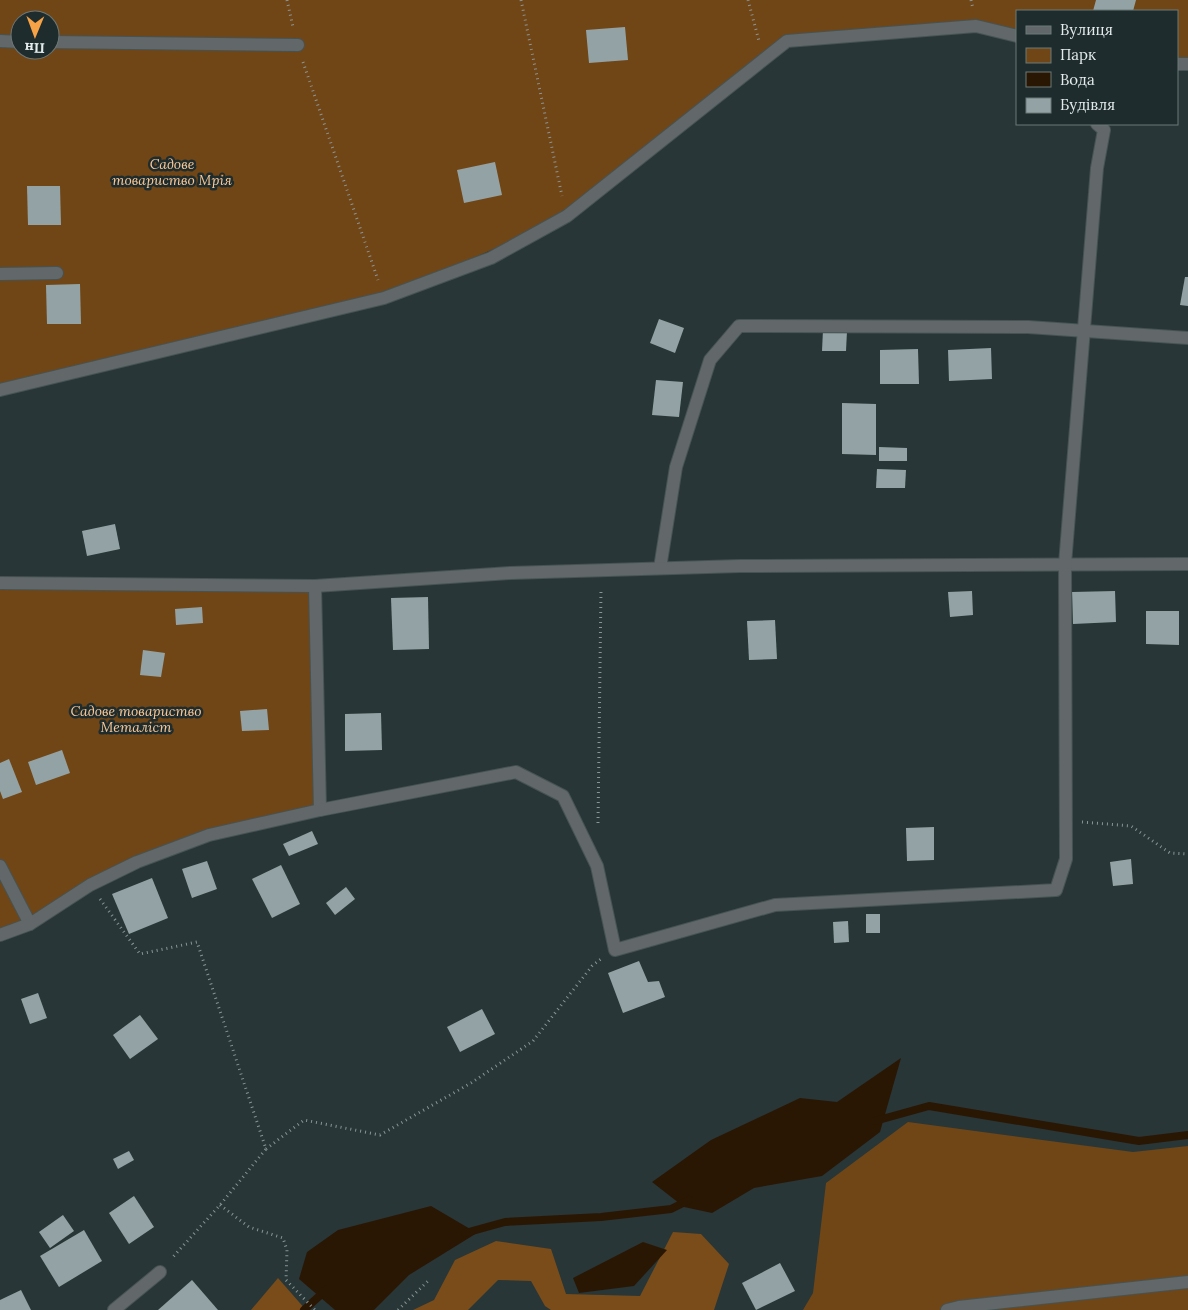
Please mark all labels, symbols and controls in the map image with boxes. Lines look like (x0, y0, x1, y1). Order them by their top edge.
north arrow (10, 10, 60, 60)
legend (1016, 10, 1178, 125)
text: Вулиця (1060, 20, 1113, 39)
text: Пн (24, 39, 45, 57)
text: Парк (1060, 45, 1096, 64)
text: Вода (1060, 70, 1095, 89)
text: Будівля (1060, 95, 1115, 114)
park label: Садове товариство Мрія (112, 155, 232, 189)
park label: Садове товариство Металіст (70, 702, 202, 736)

